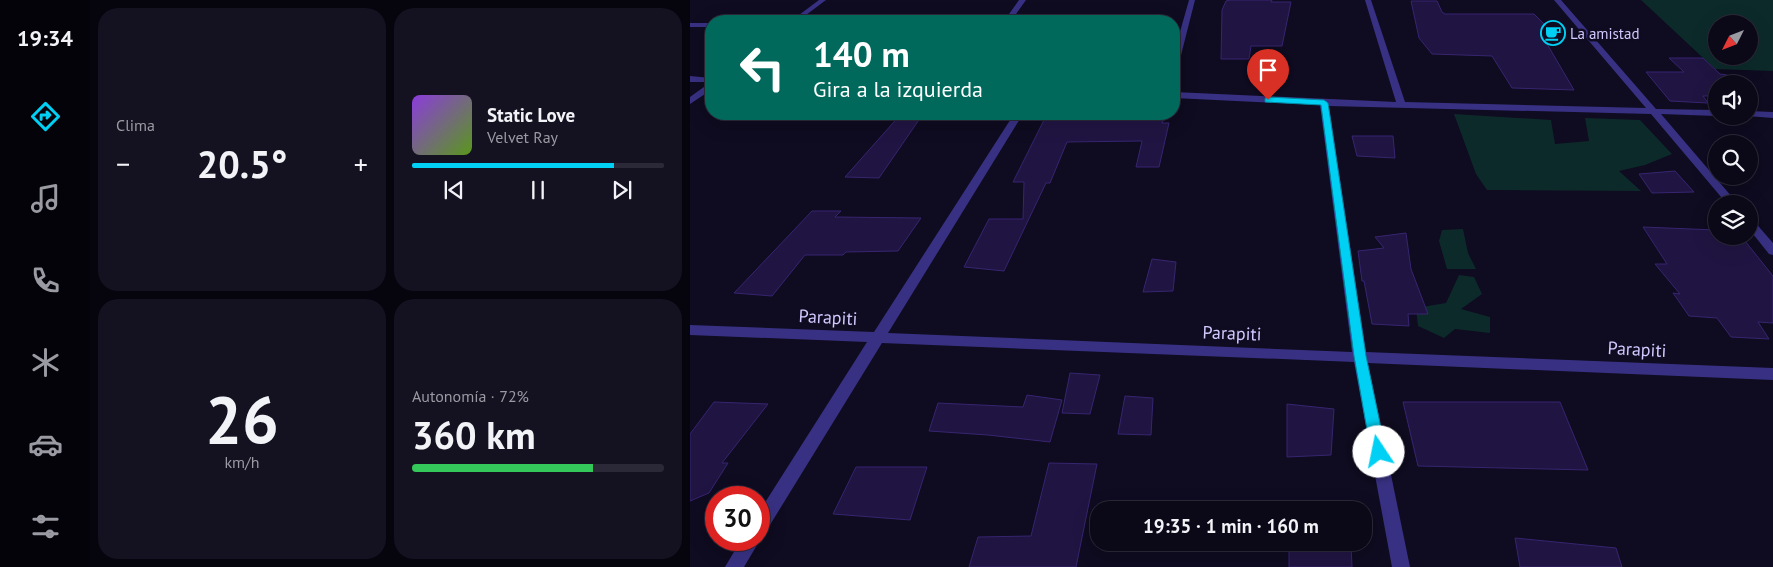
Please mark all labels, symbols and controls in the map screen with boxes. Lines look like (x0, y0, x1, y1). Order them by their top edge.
north arrow (1708, 15, 1758, 65)
map controls (1708, 15, 1758, 245)
cafe icon: La amistad (1540, 20, 1566, 46)
text: 19:34 (17, 24, 73, 52)
place label: La amistad (1570, 24, 1639, 43)
text: 140 m (813, 31, 910, 77)
icon: left (730, 35, 795, 100)
pin (1247, 49, 1289, 100)
icon: arrive (1254, 56, 1282, 84)
text: Gira a la izquierda (813, 75, 983, 103)
button: sound (1708, 75, 1758, 125)
icon: directions (28, 99, 63, 134)
text: Static Love (487, 103, 575, 127)
text: Clima (116, 115, 155, 135)
text: Velvet Ray (487, 127, 558, 147)
button: search (1708, 135, 1758, 185)
text: 20.5° (197, 139, 287, 188)
text: − (116, 145, 130, 182)
text: + (354, 145, 368, 182)
icon: previous (440, 176, 468, 204)
icon: pause (524, 176, 552, 204)
icon: next (608, 176, 636, 204)
icon: music (28, 181, 63, 216)
button: layers (1708, 195, 1758, 245)
icon: phone (28, 263, 63, 298)
street label: Parapiti (798, 304, 858, 330)
street label: Parapiti (1202, 320, 1262, 346)
street label: Parapiti (1607, 336, 1667, 362)
icon: climate (28, 345, 63, 380)
text: 26 (205, 377, 279, 461)
text: Autonomía · 72% (412, 386, 529, 406)
text: 360 km (412, 410, 536, 459)
position arrow (1352, 425, 1404, 477)
icon: car (28, 427, 63, 462)
text: km/h (224, 452, 260, 472)
speed limit sign: 30 (705, 486, 770, 551)
icon: filters (28, 509, 63, 544)
text: 19:35 · 1 min · 160 m (1143, 514, 1319, 538)

